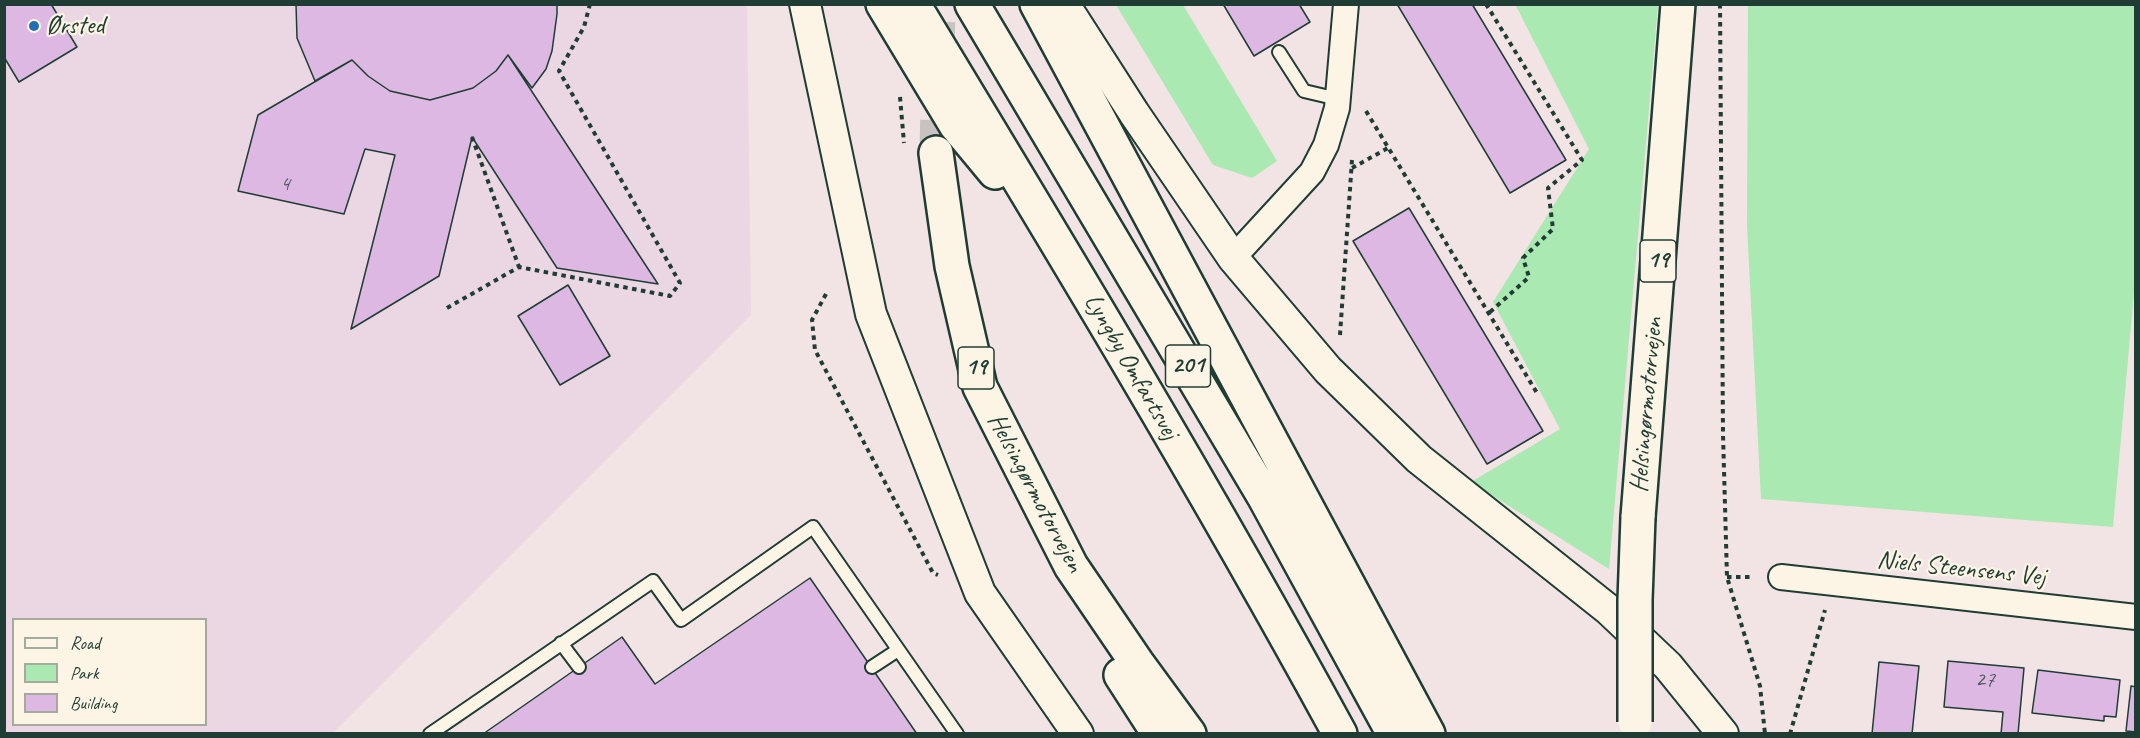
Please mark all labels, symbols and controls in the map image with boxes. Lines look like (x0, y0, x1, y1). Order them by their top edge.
place label: Ørsted (46, 10, 104, 42)
marker: Ørsted (27, 19, 41, 33)
house number: 4 (280, 171, 290, 197)
road number: 19 (1640, 240, 1676, 282)
street label: Lyngby Omfartsvej (1077, 289, 1185, 445)
street label: Helsingørmotorvejen (1624, 316, 1670, 494)
road number: 201 (1166, 345, 1210, 387)
road number: 19 (958, 347, 994, 389)
street label: Helsingørmotorvejen (980, 408, 1090, 578)
street label: Niels Steensens Vej (1875, 545, 2047, 593)
legend (12, 618, 207, 726)
text: Road (70, 632, 100, 654)
text: Park (70, 662, 99, 684)
house number: 27 (1975, 667, 1995, 693)
text: Building (70, 692, 117, 714)

